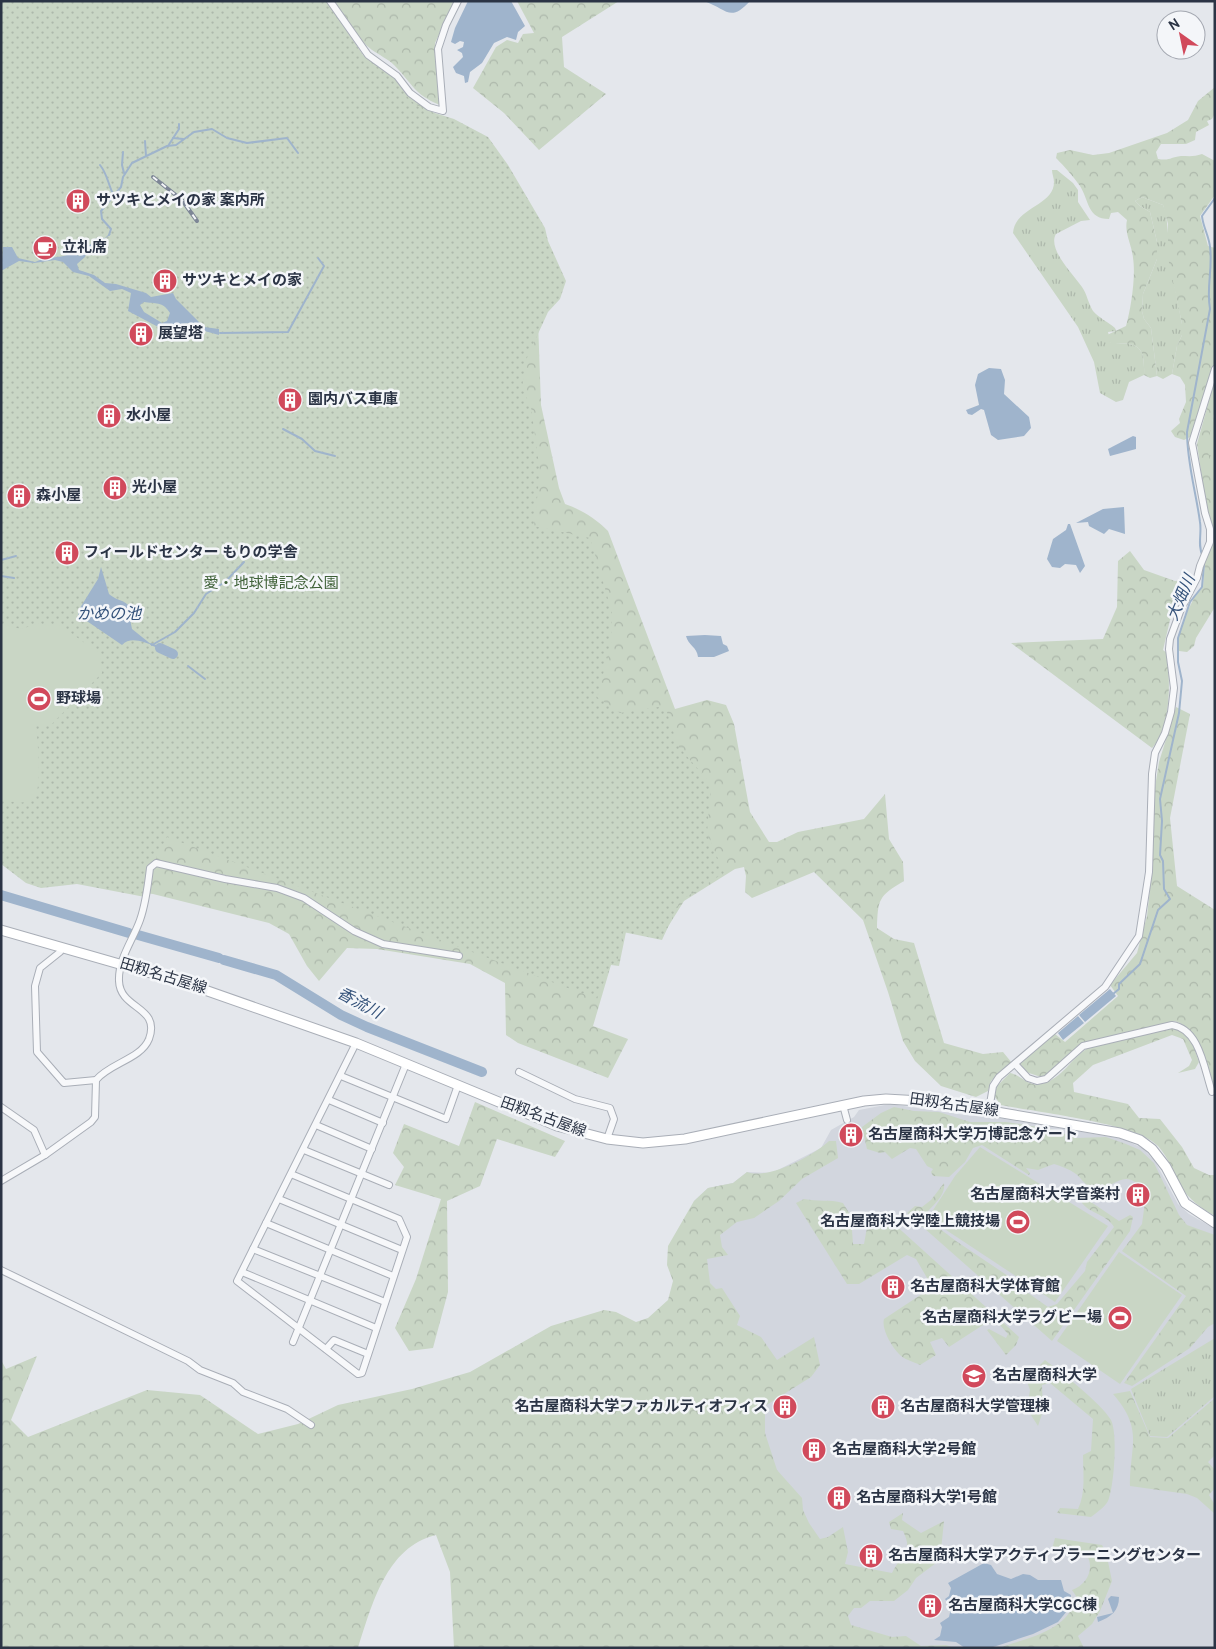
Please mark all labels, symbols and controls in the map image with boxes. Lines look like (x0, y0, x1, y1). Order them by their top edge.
north arrow (1156, 10, 1206, 60)
text: N (1166, 15, 1184, 35)
building icon: サツキとメイの家 案内所 (65, 188, 91, 214)
place label: サツキとメイの家 案内所 (96, 192, 265, 211)
cafe icon: 立礼席 (32, 235, 58, 261)
place label: 立礼席 (62, 239, 107, 258)
building icon: サツキとメイの家 (152, 268, 178, 294)
place label: サツキとメイの家 (182, 272, 302, 291)
building icon: 展望塔 (128, 321, 154, 347)
place label: 展望塔 (158, 325, 203, 344)
building icon: 園内バス車庫 (277, 387, 303, 413)
place label: 園内バス車庫 (308, 391, 398, 410)
building icon: 水小屋 (96, 403, 122, 429)
place label: 水小屋 (126, 407, 171, 426)
building icon: 光小屋 (102, 475, 128, 501)
place label: 光小屋 (132, 479, 177, 498)
building icon: 森小屋 (6, 483, 32, 509)
place label: 森小屋 (36, 487, 81, 506)
building icon: フィールドセンター もりの学舎 (54, 540, 80, 566)
place label: フィールドセンター もりの学舎 (84, 544, 298, 563)
water label: 大畑川 (1163, 570, 1201, 624)
park label: 愛・地球博記念公園 (203, 574, 339, 594)
water label: かめの池 (77, 605, 143, 625)
sports icon: 野球場 (26, 686, 52, 712)
place label: 野球場 (56, 690, 101, 709)
street label: 田籾名古屋線 (117, 955, 209, 999)
water label: 香流川 (333, 984, 387, 1025)
street label: 田籾名古屋線 (908, 1090, 1000, 1122)
street label: 田籾名古屋線 (497, 1094, 589, 1142)
building icon: 名古屋商科大学万博記念ゲート (838, 1122, 864, 1148)
place label: 名古屋商科大学万博記念ゲート (868, 1125, 1078, 1145)
building icon: 名古屋商科大学音楽村 (1125, 1182, 1151, 1208)
place label: 名古屋商科大学音楽村 (970, 1185, 1120, 1205)
sports icon: 名古屋商科大学陸上競技場 (1005, 1209, 1031, 1235)
place label: 名古屋商科大学陸上競技場 (820, 1213, 1000, 1232)
building icon: 名古屋商科大学体育館 (880, 1274, 906, 1300)
place label: 名古屋商科大学体育館 (910, 1278, 1060, 1297)
sports icon: 名古屋商科大学ラグビー場 (1107, 1305, 1133, 1331)
place label: 名古屋商科大学ラグビー場 (922, 1309, 1102, 1328)
school or university icon: 名古屋商科大学 (961, 1363, 987, 1389)
place label: 名古屋商科大学 (992, 1367, 1097, 1386)
building icon: 名古屋商科大学ファカルティオフィス (772, 1394, 798, 1420)
building icon: 名古屋商科大学管理棟 (870, 1394, 896, 1420)
place label: 名古屋商科大学管理棟 (900, 1397, 1050, 1417)
place label: 名古屋商科大学ファカルティオフィス (514, 1398, 768, 1417)
building icon: 名古屋商科大学2号館 (801, 1437, 827, 1463)
place label: 名古屋商科大学2号館 (832, 1441, 976, 1460)
building icon: 名古屋商科大学1号館 (826, 1485, 852, 1511)
place label: 名古屋商科大学1号館 (856, 1489, 997, 1508)
building icon: 名古屋商科大学アクティブラーニングセンター (858, 1543, 884, 1569)
place label: 名古屋商科大学アクティブラーニングセンター (888, 1546, 1201, 1566)
building icon: 名古屋商科大学CGC棟 (917, 1593, 943, 1619)
place label: 名古屋商科大学CGC棟 (948, 1596, 1097, 1616)

